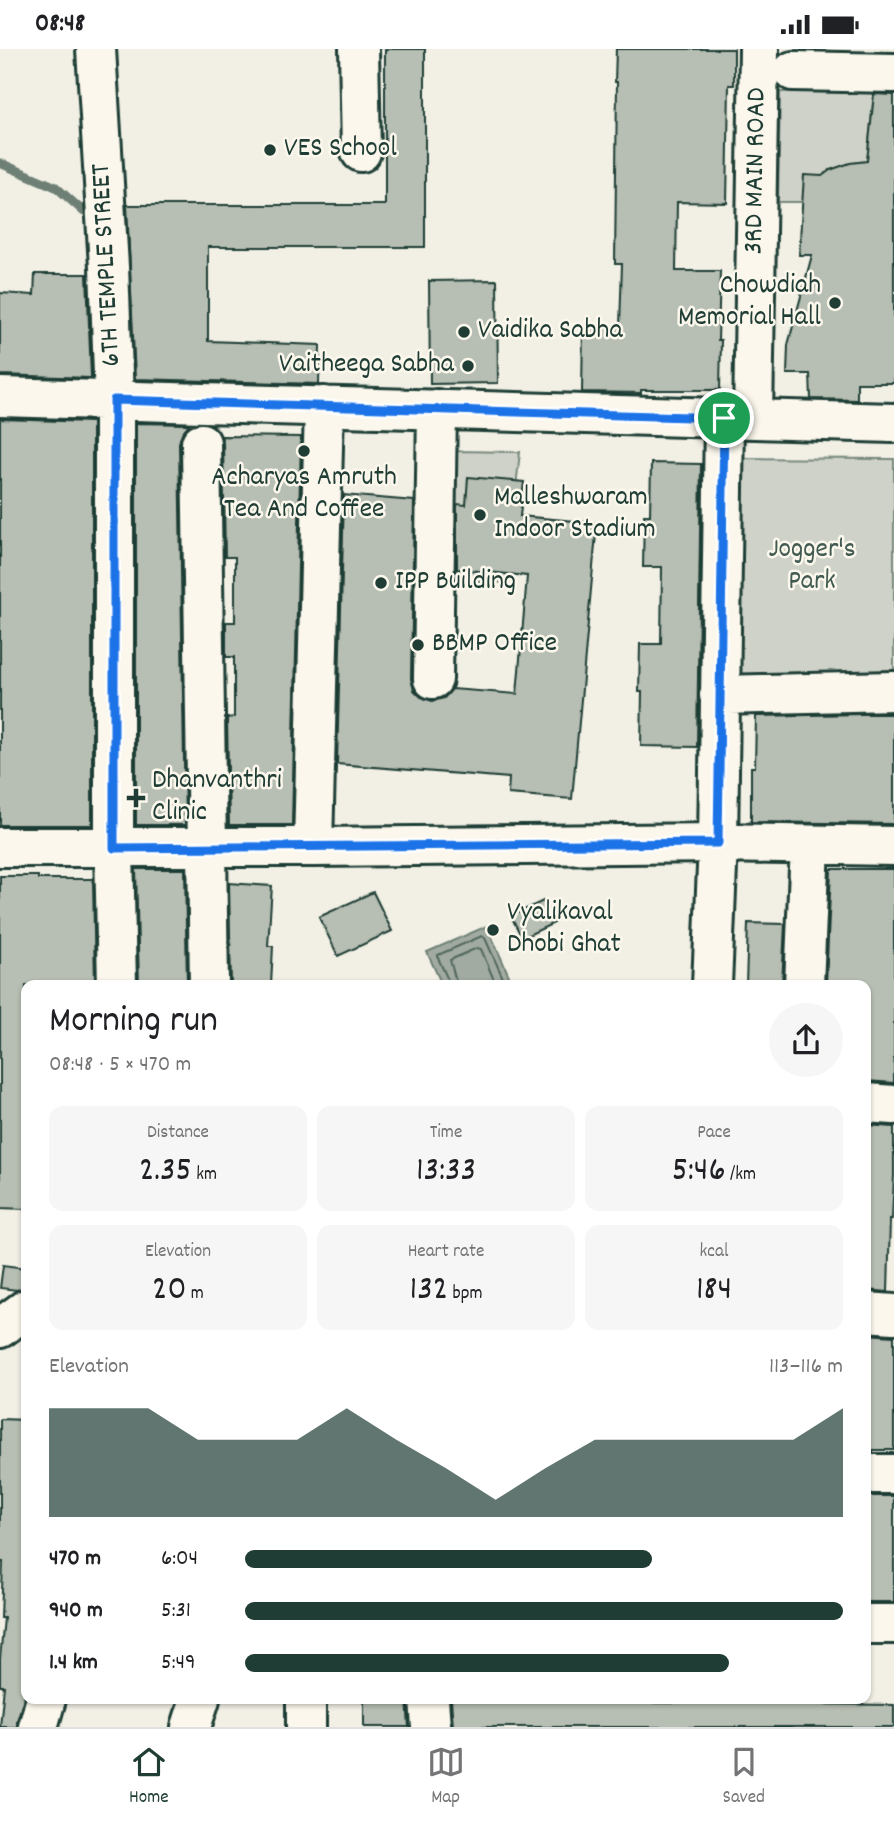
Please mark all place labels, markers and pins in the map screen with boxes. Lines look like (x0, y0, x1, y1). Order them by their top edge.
place label: VES School (284, 130, 397, 170)
marker: VES School (262, 142, 278, 158)
place label: Chowdiah Memorial Hall (678, 267, 821, 339)
marker: Chowdiah Memorial Hall (827, 295, 843, 311)
place label: Vaidika Sabha (478, 312, 623, 352)
marker: Vaidika Sabha (456, 324, 472, 340)
place label: Vaitheega Sabha (279, 346, 455, 386)
marker: Vaitheega Sabha (460, 358, 476, 374)
pin (694, 388, 754, 448)
marker: Acharyas Amruth Tea And Coffee (296, 443, 312, 459)
place label: Acharyas Amruth Tea And Coffee (211, 459, 397, 531)
place label: Malleshwaram Indoor Stadium (494, 479, 656, 551)
marker: Malleshwaram Indoor Stadium (472, 507, 488, 523)
place label: IPP Building (395, 563, 516, 603)
marker: IPP Building (373, 575, 389, 591)
place label: BBMP Office (432, 625, 557, 665)
marker: BBMP Office (410, 637, 426, 653)
place label: Dhanvanthri Clinic (152, 762, 282, 834)
marker: Dhanvanthri Clinic (126, 788, 146, 808)
place label: Vyalikaval Dhobi Ghat (507, 894, 621, 966)
marker: Vyalikaval Dhobi Ghat (485, 922, 501, 938)

